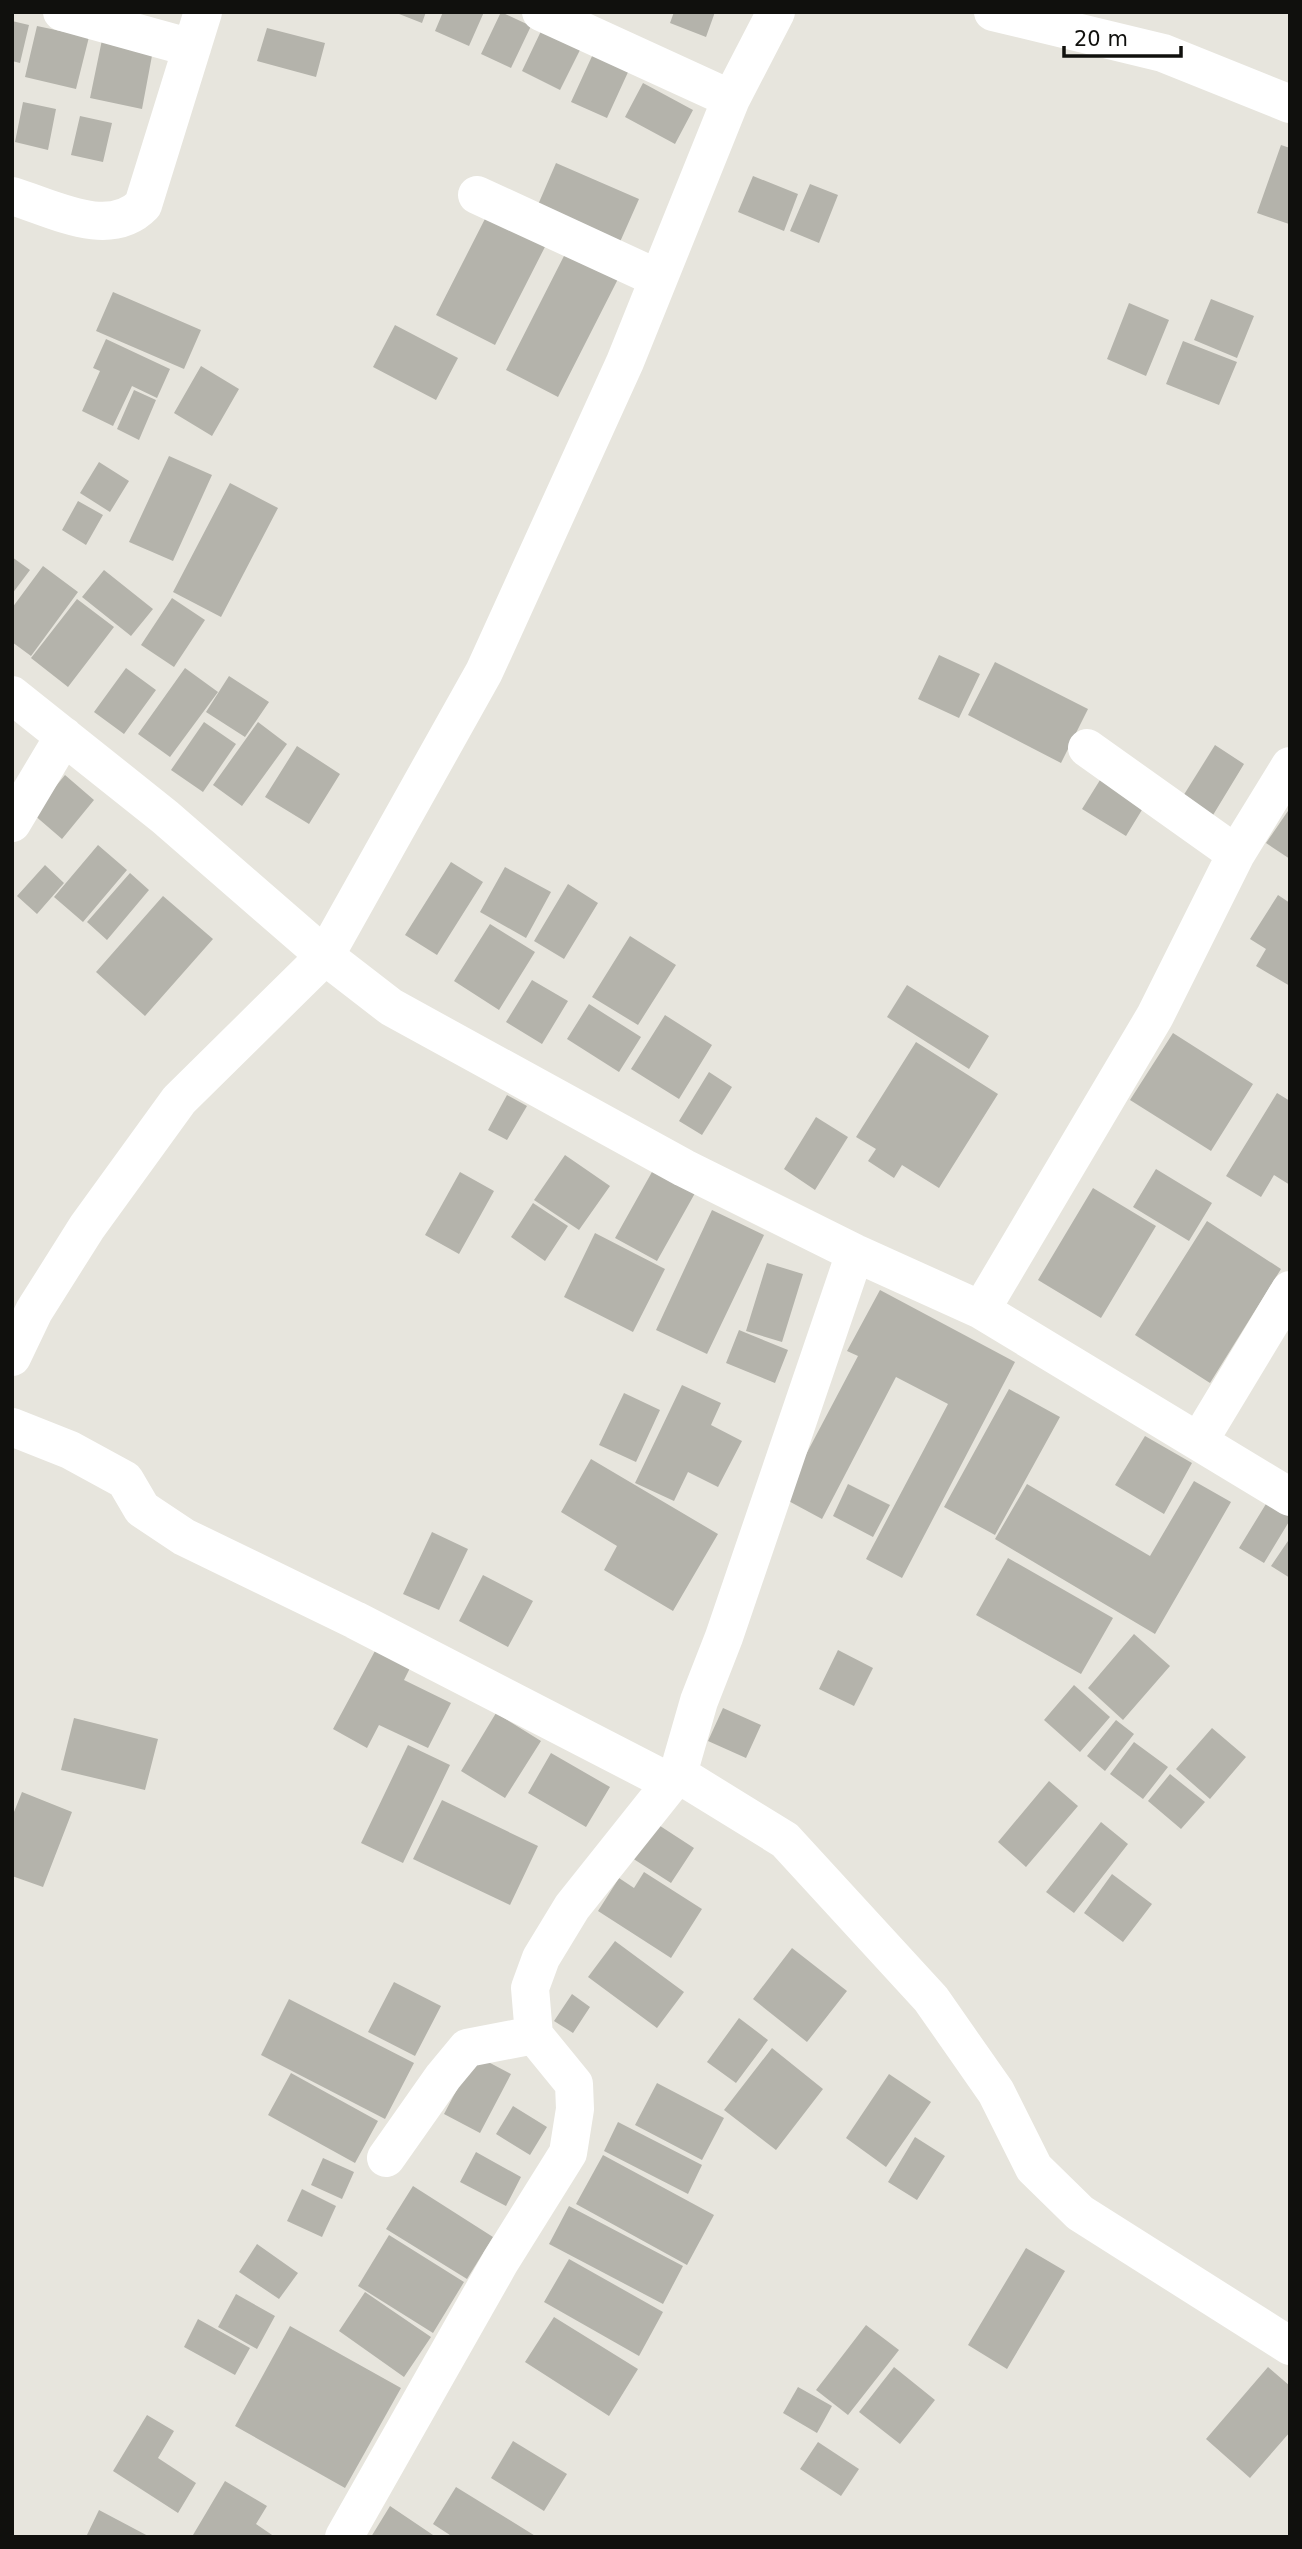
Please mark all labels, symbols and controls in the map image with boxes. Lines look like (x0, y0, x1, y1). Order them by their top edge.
scale bar (1064, 14, 1181, 58)
text: 20 m (1074, 27, 1128, 51)

